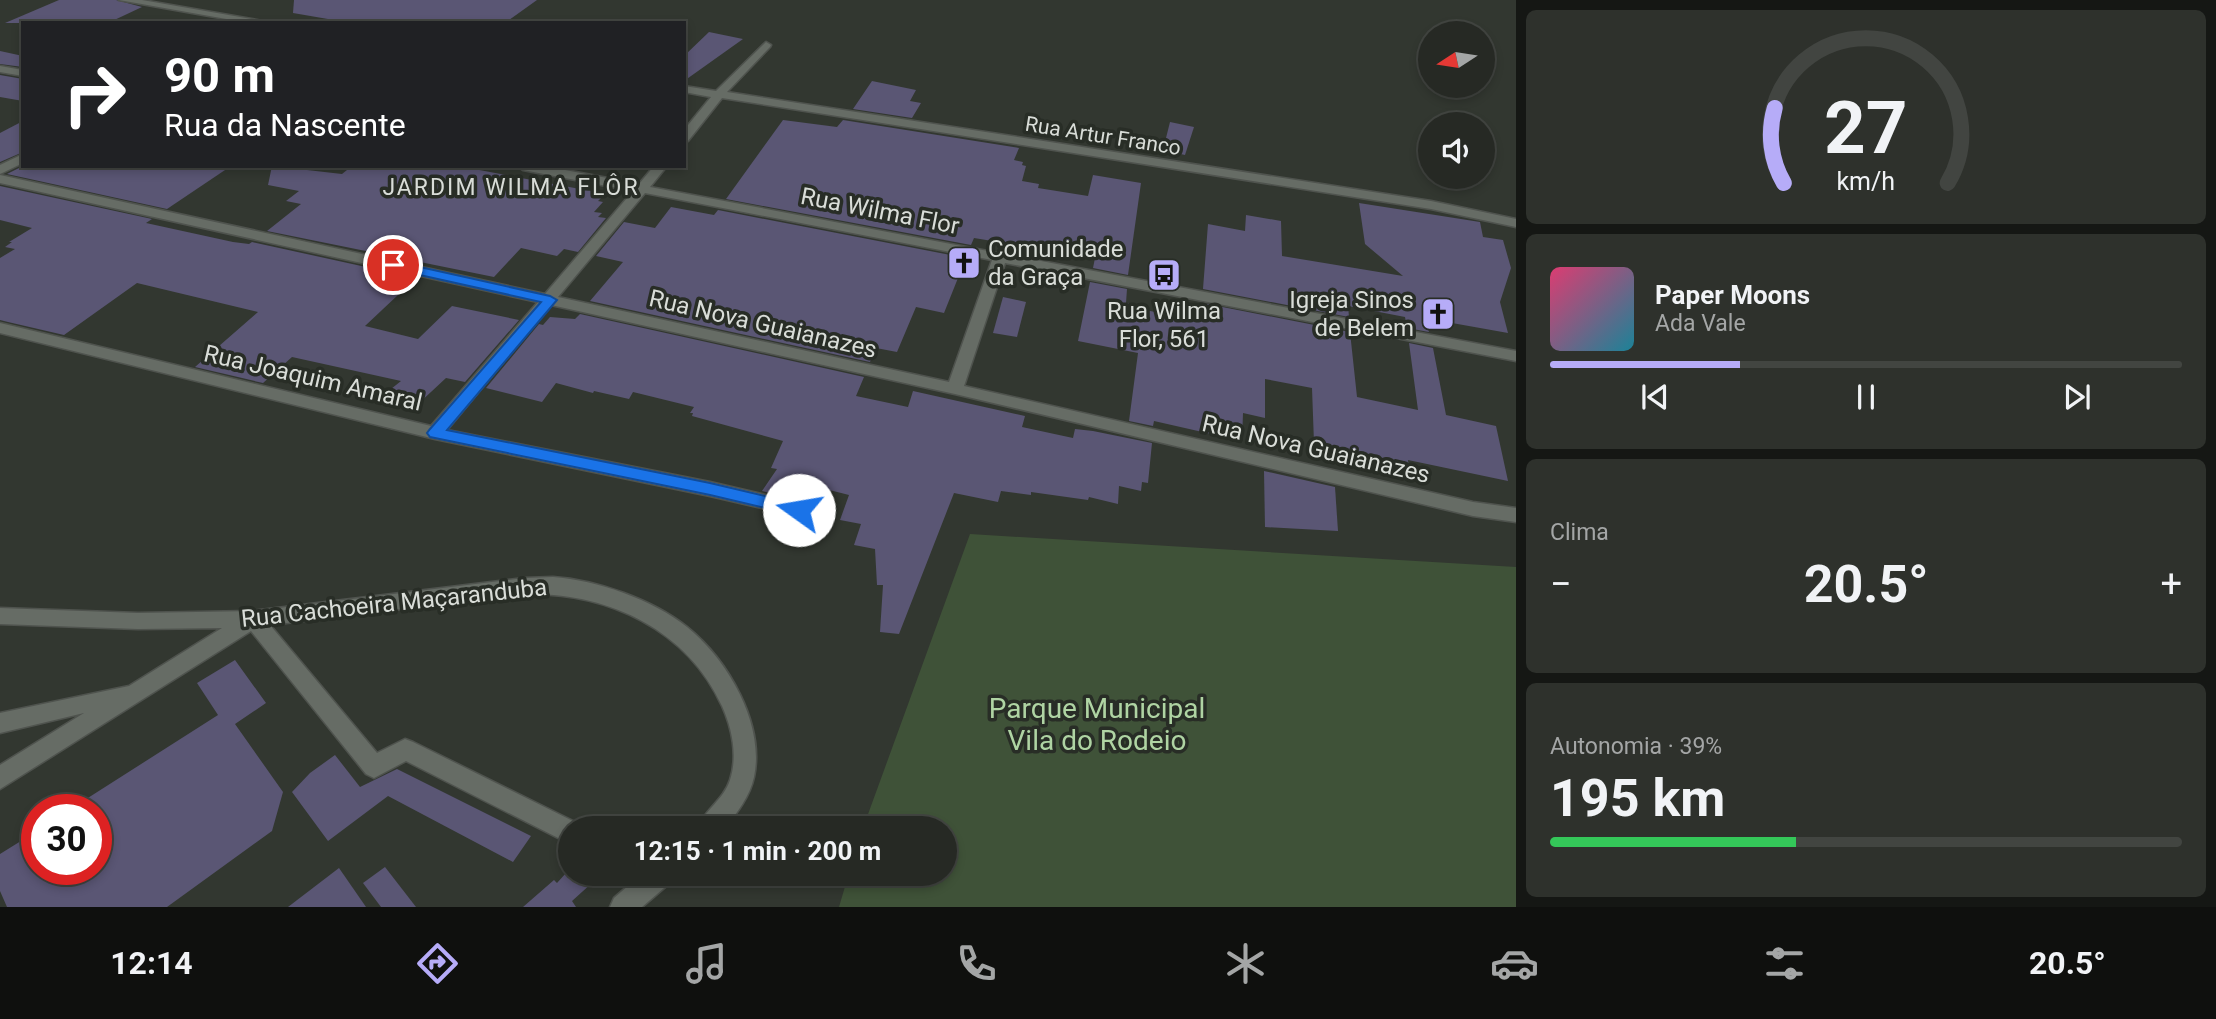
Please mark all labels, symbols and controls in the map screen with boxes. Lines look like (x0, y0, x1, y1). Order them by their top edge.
north arrow (1418, 21, 1494, 98)
map controls (1418, 21, 1495, 189)
text: 90 m (164, 47, 275, 104)
icon: right (49, 49, 140, 140)
text: 27 (1824, 86, 1908, 172)
text: Rua da Nascente (164, 106, 406, 144)
street label: Rua Artur Franco (1023, 112, 1183, 160)
button: sound (1418, 112, 1495, 189)
text: km/h (1837, 167, 1895, 196)
district label: JARDIM WILMA FLÔR (382, 173, 640, 201)
street label: Rua Wilma Flor (798, 182, 962, 240)
pin (363, 235, 423, 295)
place label: Comunidade da Graça (988, 235, 1124, 291)
church icon: Comunidade da Graça (945, 244, 983, 282)
icon: arrive (374, 246, 412, 284)
bus stop icon: Rua Wilma Flor, 561 (1145, 256, 1183, 294)
text: Paper Moons (1655, 280, 1810, 310)
street label: Rua Nova Guaianazes (646, 284, 880, 364)
place label: Igreja Sinos de Belem (1289, 286, 1414, 342)
church icon: Igreja Sinos de Belem (1419, 295, 1457, 333)
place label: Rua Wilma Flor, 561 (1107, 297, 1221, 353)
text: Ada Vale (1655, 310, 1746, 337)
street label: Rua Joaquim Amaral (201, 339, 425, 417)
icon: previous (1636, 378, 1674, 416)
icon: pause (1847, 378, 1885, 416)
icon: next (2058, 378, 2096, 416)
street label: Rua Nova Guaianazes (1199, 409, 1433, 489)
position arrow (762, 473, 836, 547)
text: Clima (1550, 519, 1609, 546)
text: 20.5° (1804, 554, 1929, 615)
text: − (1550, 562, 1572, 606)
text: + (2160, 562, 2182, 606)
street label: Rua Cachoeira Maçaranduba (240, 573, 548, 633)
park label: Parque Municipal Vila do Rodeio (989, 692, 1205, 757)
text: Autonomia · 39% (1550, 733, 1722, 760)
text: 195 km (1550, 768, 1725, 829)
speed limit sign: 30 (21, 794, 112, 885)
text: 12:15 · 1 min · 200 m (634, 836, 881, 866)
icon: directions (413, 939, 462, 988)
icon: music (682, 939, 731, 988)
icon: phone (952, 939, 1001, 988)
icon: climate (1221, 939, 1270, 988)
icon: car (1490, 939, 1539, 988)
icon: filters (1760, 939, 1809, 988)
text: 12:14 (110, 944, 193, 982)
text: 20.5° (2029, 944, 2106, 982)

